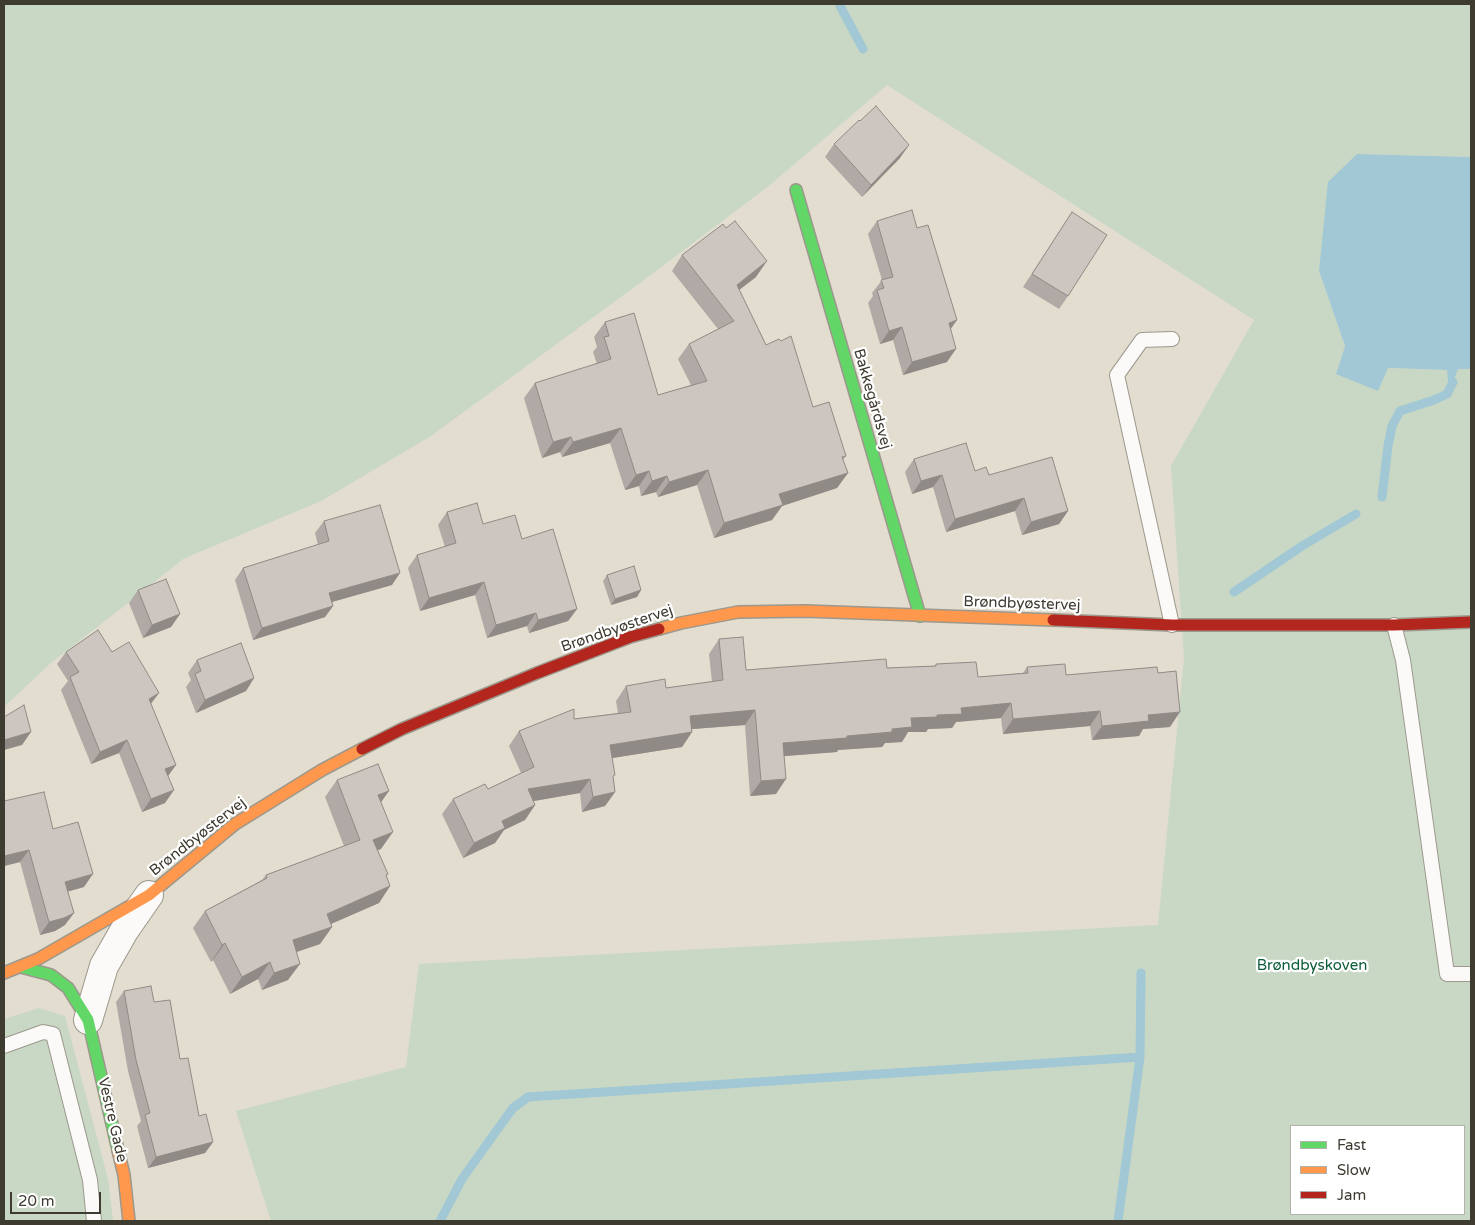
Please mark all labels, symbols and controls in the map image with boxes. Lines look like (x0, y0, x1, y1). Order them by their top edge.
street label: Bakkegårdsvej (849, 347, 895, 451)
street label: Brøndbyøstervej (963, 593, 1081, 615)
street label: Brøndbyøstervej (559, 601, 675, 657)
street label: Brøndbyøstervej (146, 794, 250, 880)
park label: Brøndbyskoven (1257, 957, 1367, 975)
street label: Vestre Gade (93, 1076, 131, 1164)
legend (1290, 1125, 1465, 1215)
text: Fast (1337, 1136, 1366, 1154)
text: Slow (1337, 1161, 1371, 1179)
scale bar (12, 1182, 104, 1214)
text: Jam (1337, 1186, 1366, 1204)
text: 20 m (18, 1192, 55, 1210)

